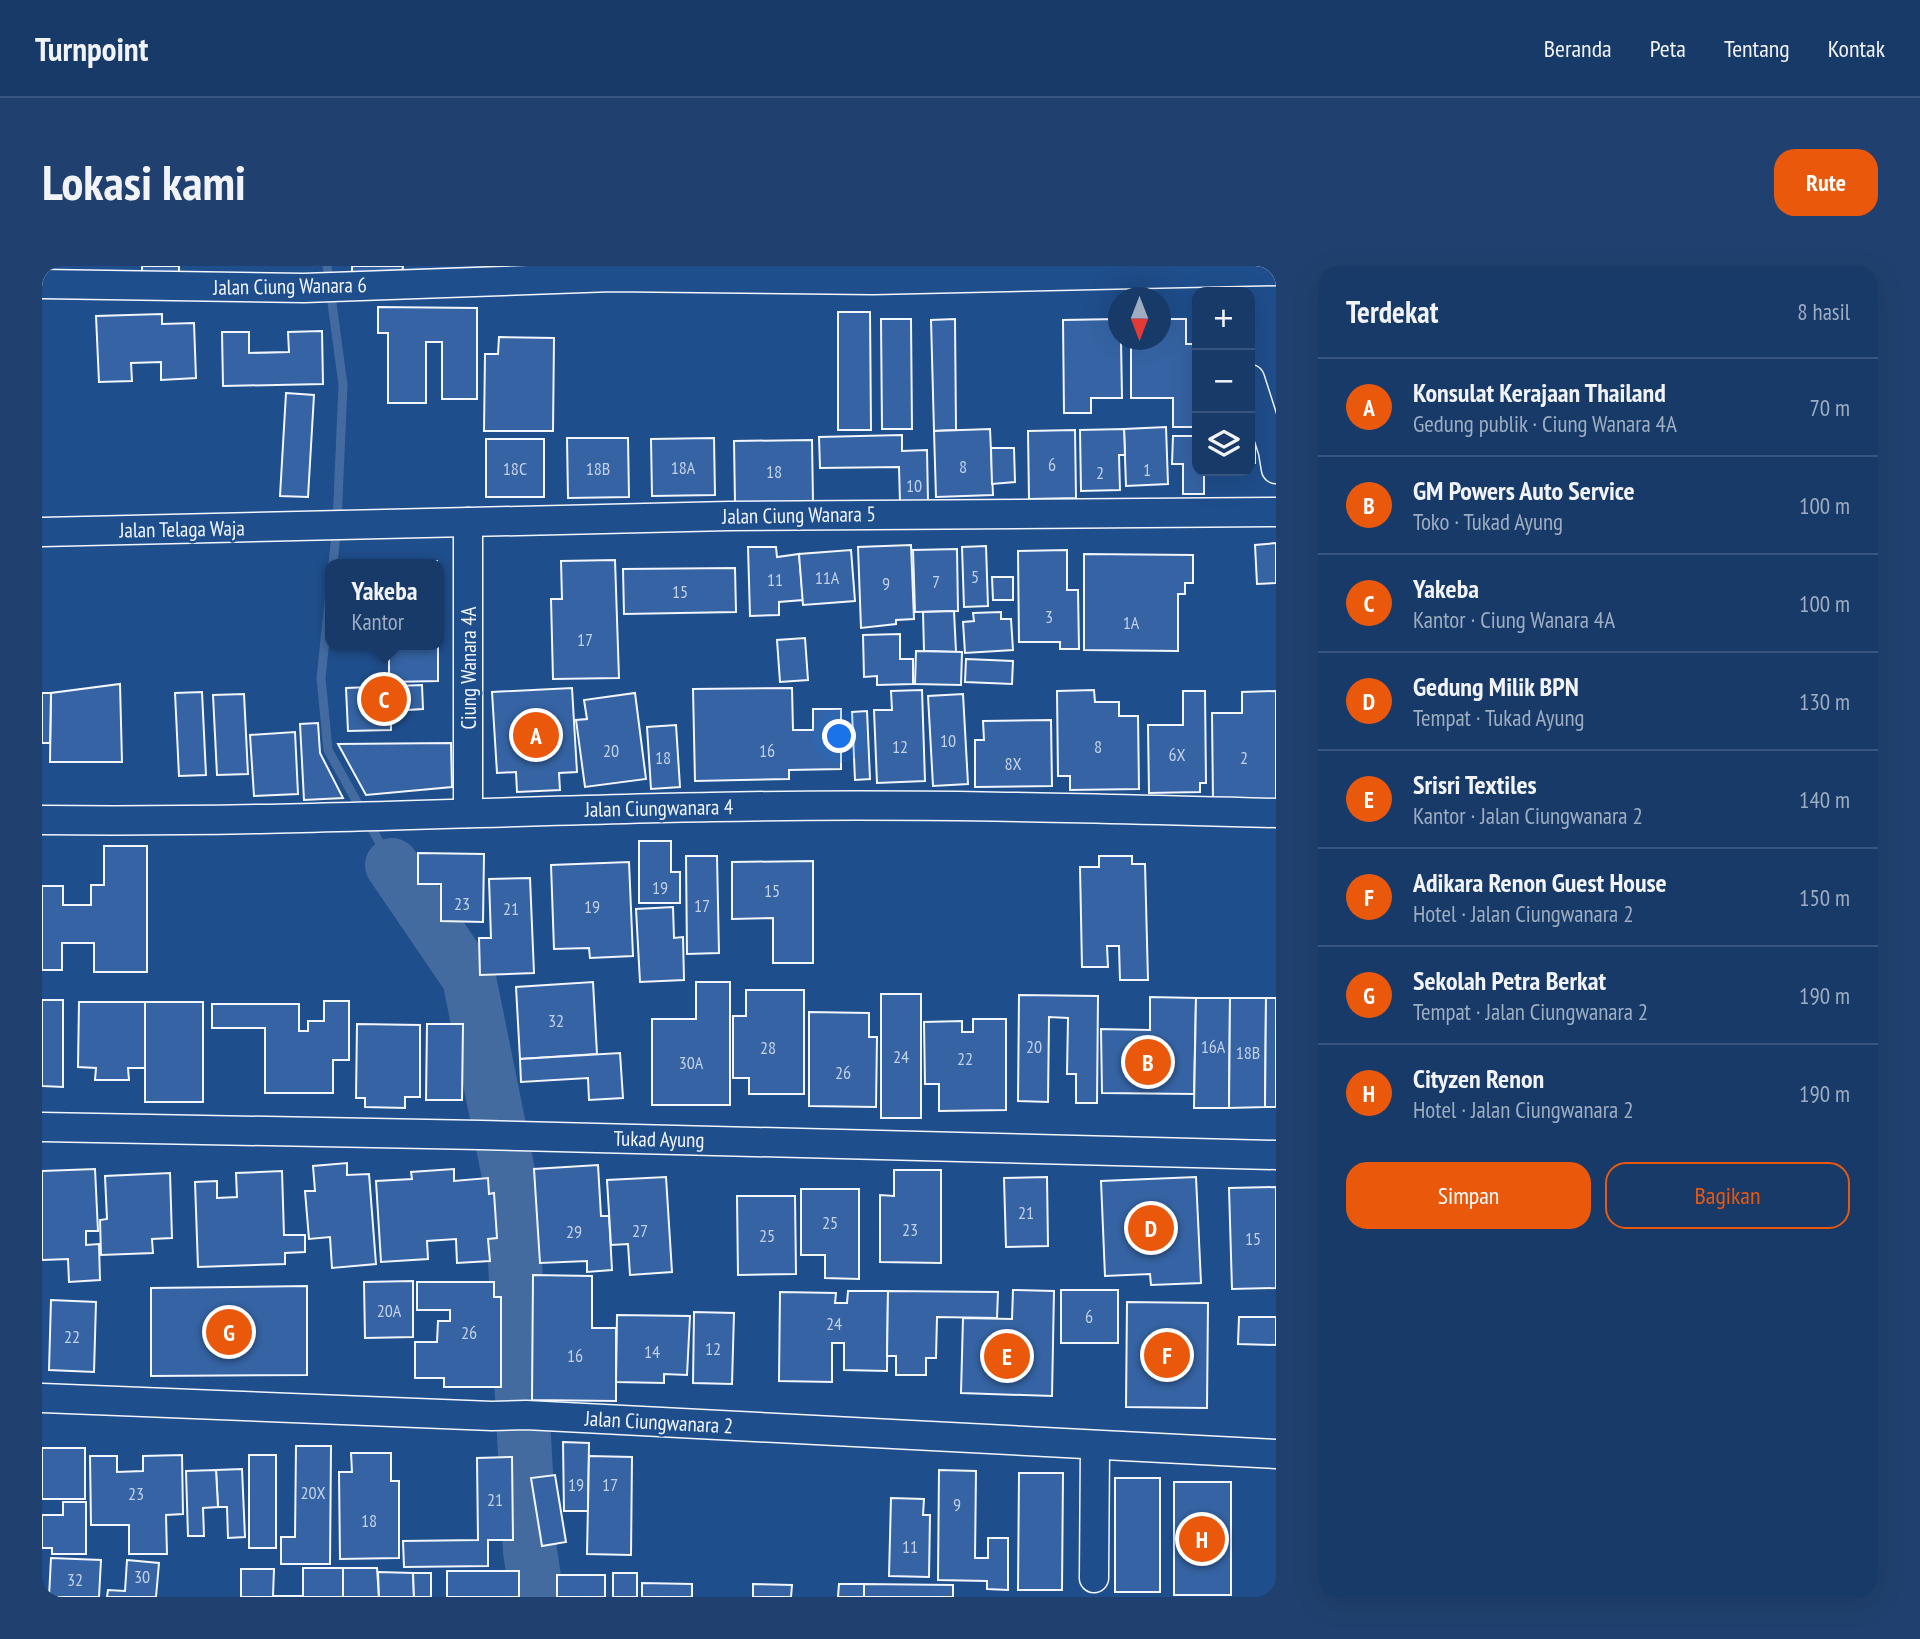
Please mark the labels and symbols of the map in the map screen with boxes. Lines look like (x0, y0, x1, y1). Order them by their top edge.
street label: Jalan Ciung Wanara 6 (212, 271, 367, 301)
north arrow (1108, 287, 1171, 350)
house number: 6 (1048, 453, 1056, 476)
house number: 8 (959, 455, 967, 478)
house number: 18A (671, 456, 696, 479)
house number: 18C (503, 457, 527, 480)
house number: 18B (586, 457, 610, 480)
house number: 1 (1143, 458, 1151, 481)
house number: 18 (766, 460, 782, 483)
house number: 2 (1096, 461, 1104, 484)
house number: 10 (906, 474, 922, 497)
street label: Jalan Ciung Wanara 5 (721, 500, 876, 530)
street label: Jalan Telaga Waja (118, 514, 245, 544)
house number: 5 (971, 565, 979, 588)
house number: 11A (815, 566, 840, 589)
house number: 11 (767, 568, 783, 591)
house number: 7 (932, 570, 940, 593)
house number: 9 (882, 572, 890, 595)
house number: 15 (672, 580, 688, 603)
house number: 3 (1045, 605, 1053, 628)
street label: Ciung Wanara 4A (455, 606, 482, 730)
house number: 1A (1123, 611, 1140, 634)
house number: 17 (577, 628, 593, 651)
pin: C (361, 673, 407, 725)
pin: A (513, 709, 559, 761)
your location (822, 719, 856, 753)
house number: 10 (940, 729, 956, 752)
house number: 12 (892, 735, 908, 758)
house number: 8 (1094, 735, 1102, 758)
house number: 20 (603, 739, 619, 762)
house number: 16 (759, 739, 775, 762)
house number: 6X (1168, 743, 1186, 766)
house number: 18 (655, 746, 671, 769)
house number: 2 (1240, 746, 1248, 769)
house number: 8X (1004, 752, 1022, 775)
street label: Jalan Ciungwanara 4 (584, 793, 734, 823)
house number: 19 (652, 876, 668, 899)
house number: 15 (764, 879, 780, 902)
house number: 23 (454, 892, 470, 915)
house number: 17 (694, 894, 710, 917)
house number: 19 (584, 895, 600, 918)
house number: 21 (503, 897, 519, 920)
house number: 32 (548, 1009, 564, 1032)
house number: 20 (1026, 1035, 1042, 1058)
house number: 16A (1201, 1035, 1226, 1058)
house number: 28 (760, 1036, 776, 1059)
pin: B (1125, 1036, 1171, 1088)
house number: 18B (1236, 1041, 1260, 1064)
house number: 24 (893, 1045, 909, 1068)
house number: 22 (957, 1047, 973, 1070)
house number: 30A (679, 1051, 704, 1074)
house number: 26 (835, 1061, 851, 1084)
street label: Tukad Ayung (613, 1125, 705, 1153)
house number: 21 (1018, 1201, 1034, 1224)
pin: D (1128, 1202, 1174, 1254)
house number: 25 (822, 1211, 838, 1234)
house number: 23 (902, 1218, 918, 1241)
house number: 27 (632, 1219, 648, 1242)
house number: 29 (566, 1220, 582, 1243)
house number: 25 (759, 1224, 775, 1247)
house number: 15 (1245, 1227, 1261, 1250)
house number: 20A (377, 1299, 402, 1322)
house number: 6 (1085, 1305, 1093, 1328)
pin: G (206, 1306, 252, 1358)
house number: 24 (826, 1312, 842, 1335)
house number: 26 (461, 1321, 477, 1344)
house number: 22 (64, 1325, 80, 1348)
pin: F (1144, 1329, 1190, 1381)
pin: E (984, 1330, 1030, 1382)
house number: 12 (705, 1337, 721, 1360)
house number: 14 (644, 1340, 660, 1363)
house number: 16 (567, 1344, 583, 1367)
street label: Jalan Ciungwanara 2 (583, 1405, 734, 1439)
house number: 19 (568, 1473, 584, 1496)
house number: 17 (602, 1473, 618, 1496)
house number: 20X (300, 1481, 326, 1504)
house number: 23 (128, 1482, 144, 1505)
house number: 21 (487, 1488, 503, 1511)
house number: 9 (953, 1493, 961, 1516)
house number: 18 (361, 1509, 377, 1532)
pin: H (1179, 1513, 1225, 1565)
house number: 11 (902, 1535, 918, 1558)
house number: 30 (134, 1565, 150, 1588)
house number: 32 (67, 1568, 83, 1591)

